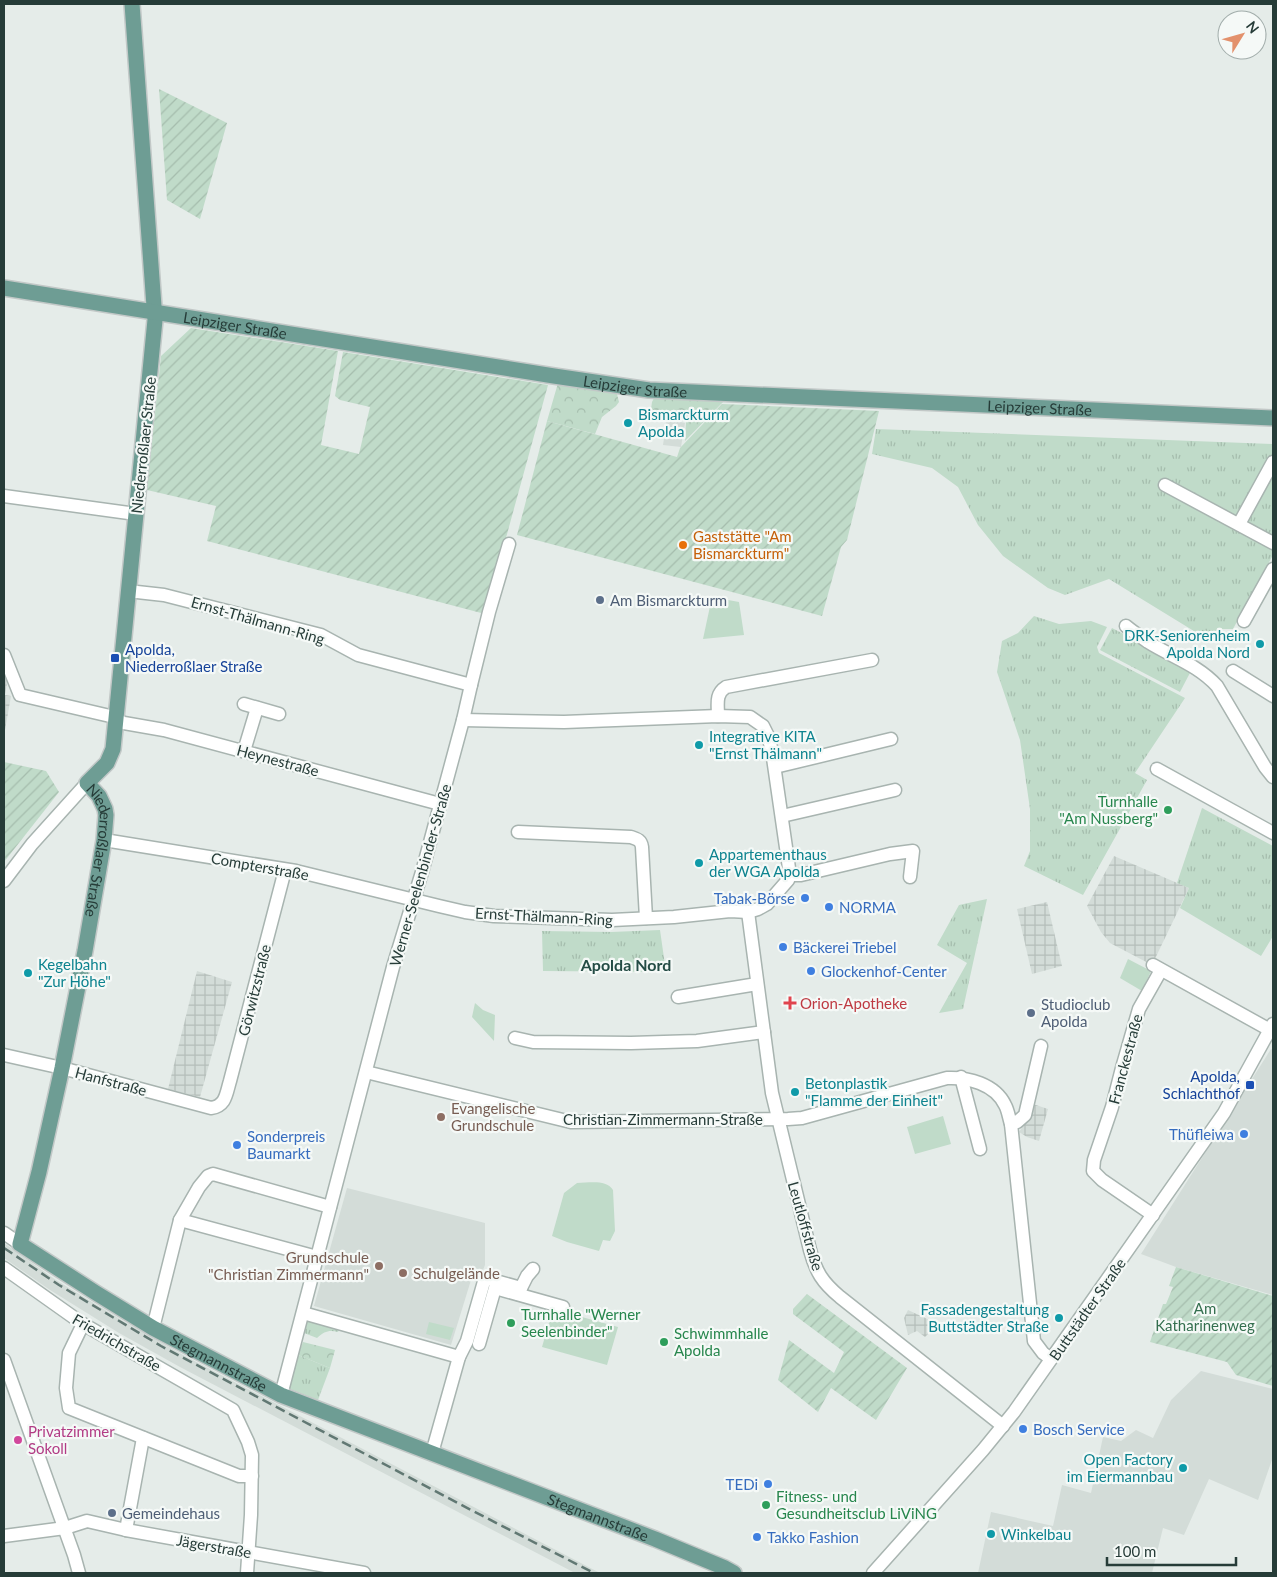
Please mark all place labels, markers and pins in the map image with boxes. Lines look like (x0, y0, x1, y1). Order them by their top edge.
place label: Bismarckturm Apolda (638, 405, 729, 440)
marker: Bismarckturm Apolda (622, 417, 634, 429)
place label: Gaststätte "Am Bismarckturm" (693, 527, 792, 562)
marker: Gaststätte "Am Bismarckturm" (677, 539, 689, 551)
place label: Am Bismarckturm (610, 591, 727, 609)
marker: Am Bismarckturm (594, 594, 606, 606)
place label: DRK-Seniorenheim Apolda Nord (1124, 626, 1250, 661)
marker: DRK-Seniorenheim Apolda Nord (1254, 638, 1266, 650)
place label: Apolda, Niederroßlaer Straße (125, 640, 263, 675)
marker: Apolda, Niederroßlaer Straße (109, 652, 121, 664)
place label: Integrative KITA "Ernst Thälmann" (709, 727, 822, 762)
marker: Integrative KITA "Ernst Thälmann" (693, 739, 705, 751)
place label: Turnhalle "Am Nussberg" (1059, 792, 1158, 827)
marker: Turnhalle "Am Nussberg" (1162, 804, 1174, 816)
place label: Appartementhaus der WGA Apolda (709, 845, 827, 880)
marker: Appartementhaus der WGA Apolda (693, 857, 705, 869)
place label: Tabak-Börse (714, 889, 795, 907)
marker: Tabak-Börse (799, 892, 811, 904)
place label: NORMA (839, 898, 897, 916)
marker: NORMA (823, 901, 835, 913)
place label: Bäckerei Triebel (793, 938, 896, 956)
marker: Bäckerei Triebel (777, 941, 789, 953)
place label: Kegelbahn "Zur Höhe" (38, 955, 111, 990)
place label: Glockenhof-Center (821, 962, 947, 980)
marker: Glockenhof-Center (805, 965, 817, 977)
marker: Kegelbahn "Zur Höhe" (22, 967, 34, 979)
place label: Orion-Apotheke (800, 994, 907, 1012)
place label: Studioclub Apolda (1041, 995, 1111, 1030)
marker: Orion-Apotheke (784, 997, 796, 1009)
marker: Studioclub Apolda (1025, 1007, 1037, 1019)
place label: Apolda, Schlachthof (1163, 1067, 1241, 1102)
place label: Betonplastik "Flamme der Einheit" (805, 1074, 943, 1109)
marker: Apolda, Schlachthof (1244, 1079, 1256, 1091)
marker: Betonplastik "Flamme der Einheit" (789, 1086, 801, 1098)
place label: Evangelische Grundschule (451, 1099, 535, 1134)
marker: Evangelische Grundschule (435, 1111, 447, 1123)
place label: Thüfleiwa (1169, 1125, 1234, 1143)
place label: Sonderpreis Baumarkt (247, 1127, 325, 1162)
marker: Thüfleiwa (1238, 1128, 1250, 1140)
marker: Sonderpreis Baumarkt (231, 1139, 243, 1151)
place label: Grundschule "Christian Zimmermann" (208, 1248, 369, 1283)
marker: Grundschule "Christian Zimmermann" (373, 1260, 385, 1272)
place label: Schulgelände (413, 1264, 500, 1282)
marker: Schulgelände (397, 1267, 409, 1279)
place label: Fassadengestaltung Buttstädter Straße (921, 1300, 1049, 1335)
place label: Turnhalle "Werner Seelenbinder" (521, 1305, 641, 1340)
marker: Fassadengestaltung Buttstädter Straße (1053, 1312, 1065, 1324)
marker: Turnhalle "Werner Seelenbinder" (505, 1317, 517, 1329)
place label: Schwimmhalle Apolda (674, 1324, 769, 1359)
marker: Schwimmhalle Apolda (658, 1336, 670, 1348)
place label: Bosch Service (1033, 1420, 1125, 1438)
place label: Privatzimmer Sokoll (28, 1422, 115, 1457)
marker: Bosch Service (1017, 1423, 1029, 1435)
marker: Privatzimmer Sokoll (12, 1434, 24, 1446)
place label: Open Factory im Eiermannbau (1067, 1450, 1173, 1485)
marker: Open Factory im Eiermannbau (1177, 1462, 1189, 1474)
place label: TEDi (726, 1475, 758, 1493)
marker: TEDi (762, 1478, 774, 1490)
place label: Fitness- und Gesundheitsclub LiViNG (776, 1487, 937, 1522)
marker: Fitness- und Gesundheitsclub LiViNG (760, 1499, 772, 1511)
place label: Gemeindehaus (122, 1504, 220, 1522)
marker: Gemeindehaus (106, 1507, 118, 1519)
place label: Winkelbau (1001, 1525, 1071, 1543)
place label: Takko Fashion (767, 1528, 859, 1546)
marker: Winkelbau (985, 1528, 997, 1540)
marker: Takko Fashion (751, 1531, 763, 1543)

